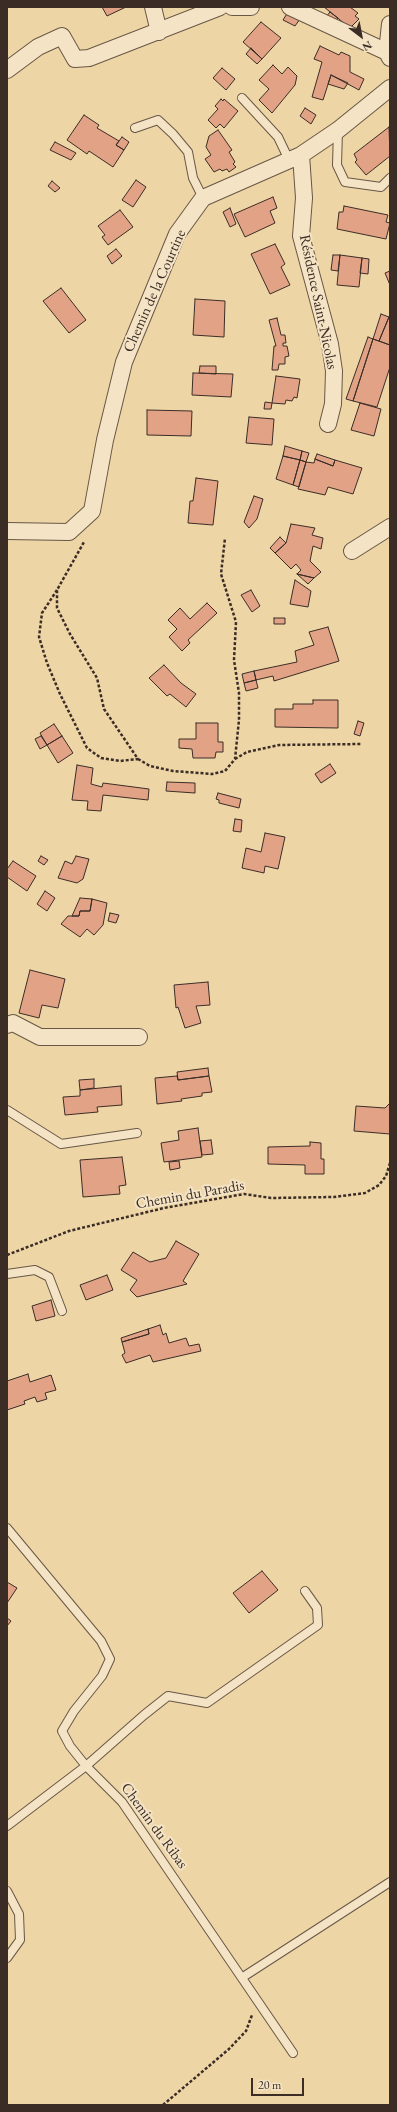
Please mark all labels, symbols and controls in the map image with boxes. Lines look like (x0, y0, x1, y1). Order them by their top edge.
north arrow (341, 16, 381, 56)
text: N (360, 38, 375, 54)
street label: Chemin de la Courtine (120, 227, 190, 355)
street label: Résidence Saint-Nicolas (295, 233, 341, 371)
street label: Chemin du Paradis (134, 1177, 246, 1213)
street label: Chemin du Ribas (117, 1780, 191, 1872)
scale bar (253, 2070, 306, 2096)
text: 20 m (258, 2077, 281, 2093)

